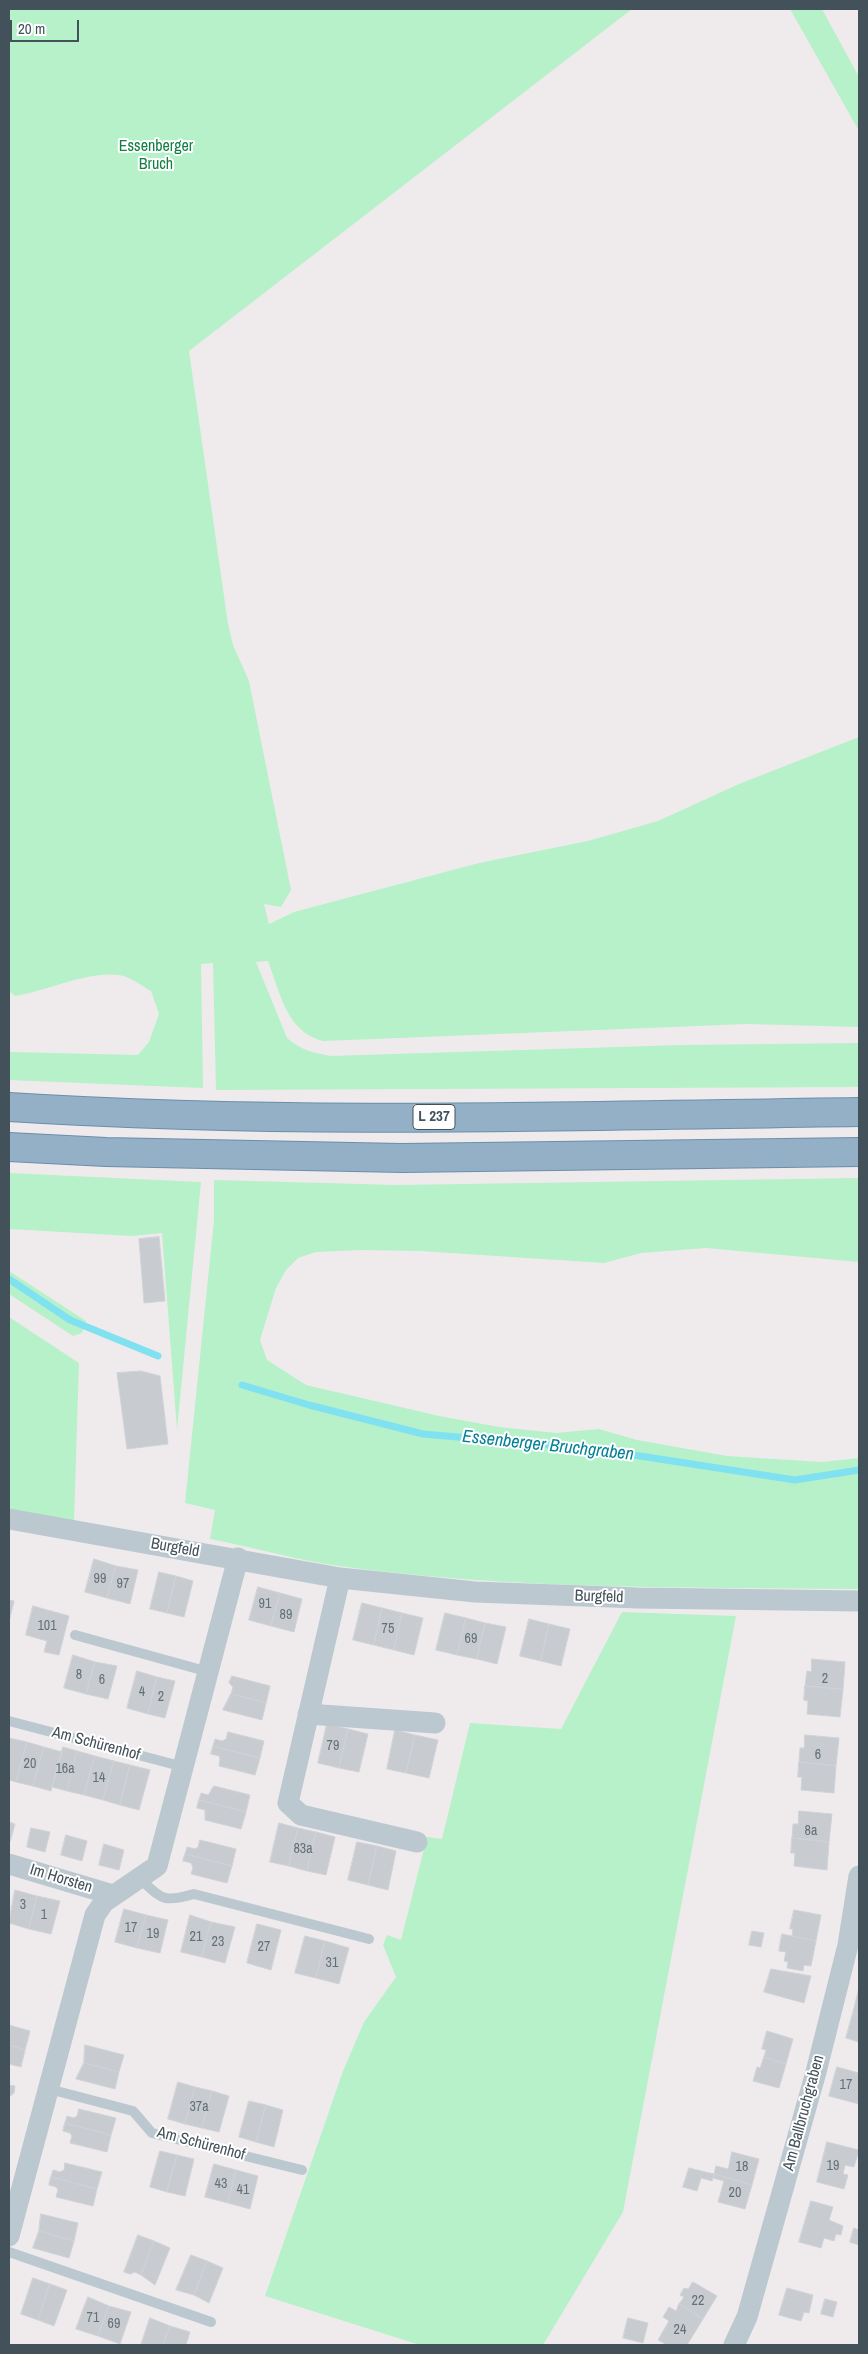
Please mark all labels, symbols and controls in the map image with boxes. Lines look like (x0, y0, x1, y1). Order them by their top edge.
scale bar (12, 10, 81, 42)
text: 20 m (18, 18, 45, 39)
park label: Essenberger Bruch (119, 137, 193, 175)
road number: L 237 (413, 1104, 455, 1130)
water label: Essenberger Bruchgraben (461, 1426, 635, 1466)
street label: Burgfeld (149, 1534, 201, 1562)
house number: 99 (94, 1571, 106, 1587)
house number: 97 (117, 1576, 129, 1592)
street label: Burgfeld (574, 1587, 624, 1607)
house number: 91 (259, 1596, 271, 1612)
house number: 89 (280, 1607, 292, 1623)
house number: 101 (37, 1618, 57, 1634)
house number: 75 (382, 1621, 394, 1637)
house number: 69 (465, 1631, 477, 1647)
house number: 8 (76, 1667, 82, 1683)
house number: 2 (822, 1671, 828, 1687)
house number: 6 (99, 1672, 105, 1688)
house number: 4 (139, 1684, 145, 1700)
house number: 2 (158, 1689, 164, 1705)
street label: Am Schürenhof (50, 1723, 142, 1765)
house number: 79 (327, 1738, 339, 1754)
house number: 6 (815, 1747, 821, 1763)
house number: 20 (24, 1756, 36, 1772)
house number: 16a (55, 1761, 75, 1777)
house number: 14 (93, 1770, 105, 1786)
house number: 8a (805, 1823, 817, 1839)
house number: 83a (293, 1841, 313, 1857)
street label: Im Horsten (28, 1860, 94, 1898)
house number: 3 (20, 1897, 26, 1913)
house number: 1 (41, 1907, 47, 1923)
house number: 17 (125, 1920, 137, 1936)
house number: 19 (147, 1926, 159, 1942)
house number: 21 (190, 1929, 202, 1945)
house number: 23 (212, 1934, 224, 1950)
house number: 27 (258, 1939, 270, 1955)
house number: 31 (326, 1955, 338, 1971)
street label: Am Ballbruchgraben (779, 2053, 829, 2173)
house number: 17 (840, 2077, 852, 2093)
house number: 37a (189, 2099, 209, 2115)
street label: Am Schürenhof (155, 2123, 247, 2165)
house number: 19 (827, 2158, 839, 2174)
house number: 18 (736, 2159, 748, 2175)
house number: 43 (215, 2176, 227, 2192)
house number: 41 (237, 2182, 249, 2198)
house number: 20 (729, 2185, 741, 2201)
house number: 22 (692, 2293, 704, 2309)
house number: 71 (87, 2310, 99, 2326)
house number: 69 (108, 2316, 120, 2332)
house number: 24 (674, 2322, 686, 2338)

